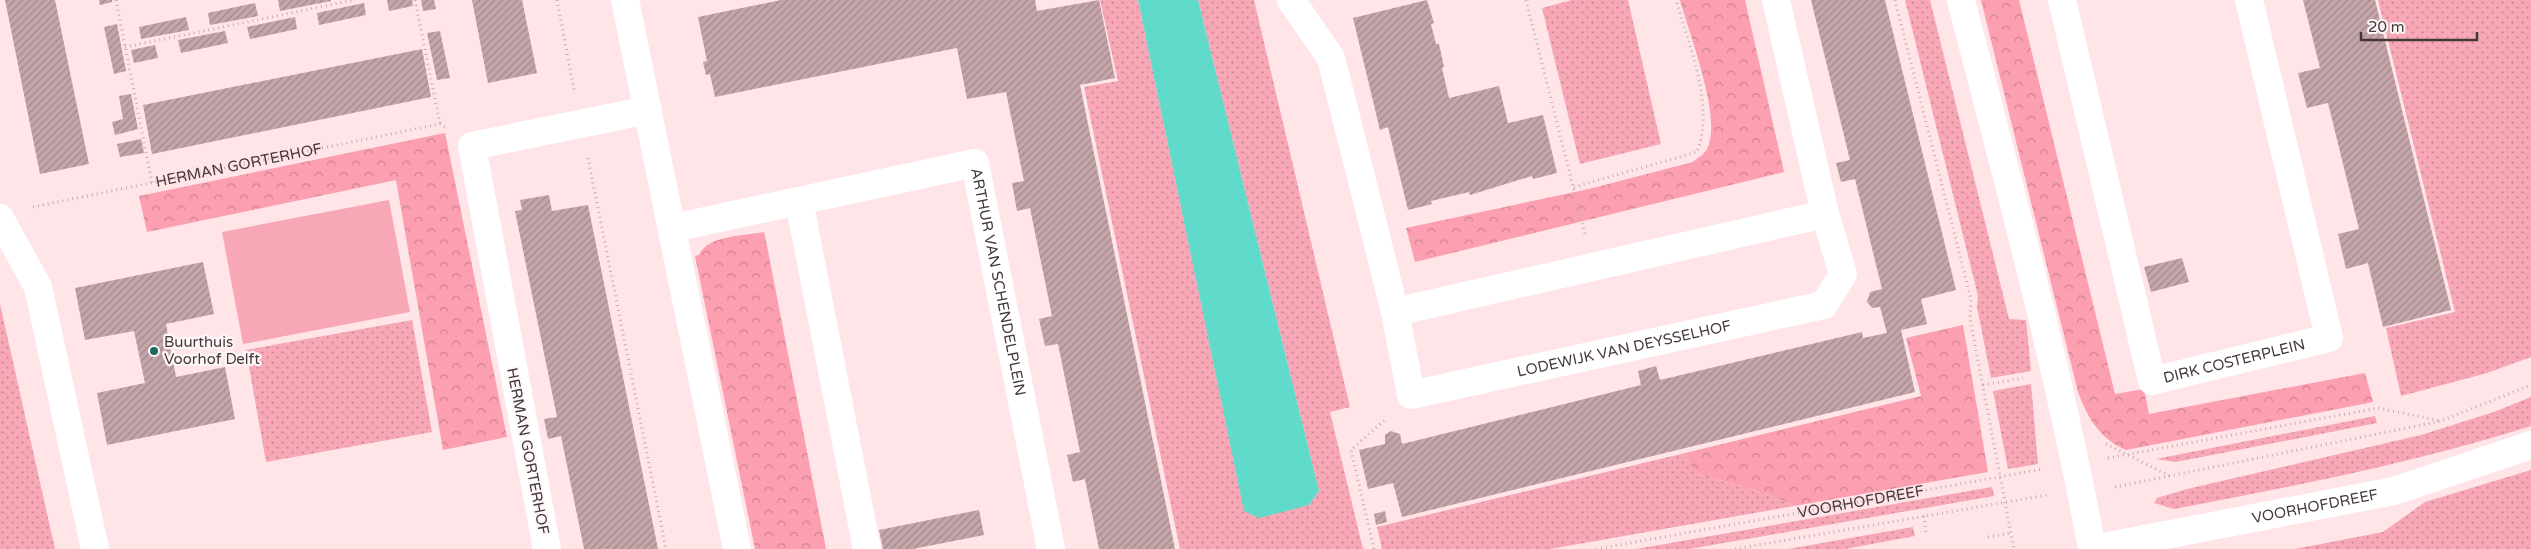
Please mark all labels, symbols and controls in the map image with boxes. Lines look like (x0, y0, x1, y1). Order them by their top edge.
scale bar (2361, 10, 2477, 42)
text: 20 m (2368, 18, 2405, 36)
street label: HERMAN GORTERHOF (154, 139, 324, 191)
street label: ARTHUR VAN SCHENDELPLEIN (967, 166, 1030, 397)
street label: LODEWIJK VAN DEYSSELHOF (1515, 316, 1733, 381)
place label: Buurthuis Voorhof Delft (164, 333, 260, 368)
street label: DIRK COSTERPLEIN (2161, 335, 2307, 387)
marker: Buurthuis Voorhof Delft (148, 345, 160, 357)
street label: HERMAN GORTERHOF (503, 366, 553, 536)
street label: VOORHOFDREEF (1796, 481, 1925, 522)
street label: VOORHOFDREEF (2250, 485, 2380, 527)

